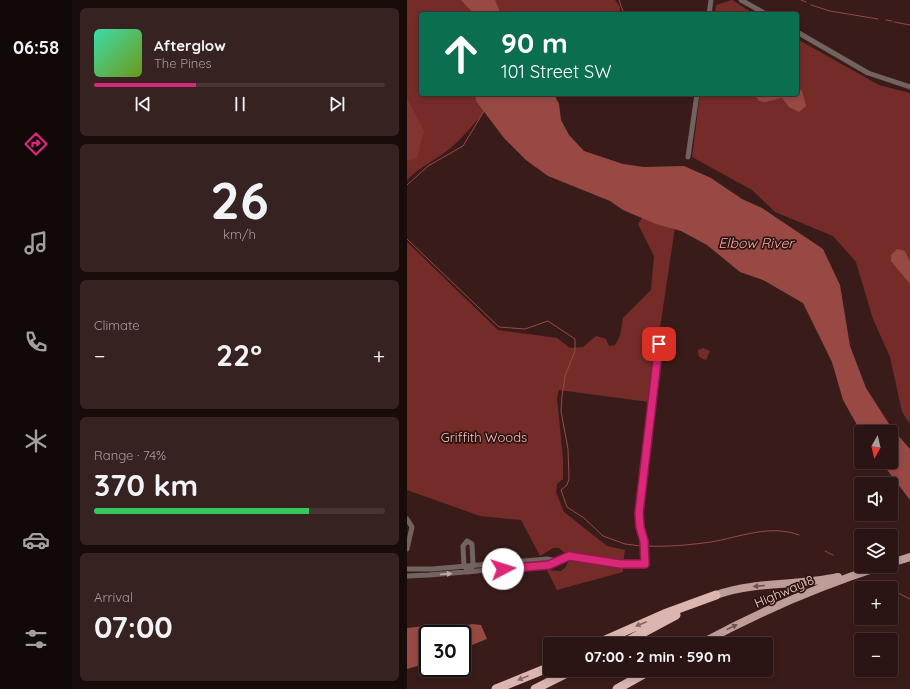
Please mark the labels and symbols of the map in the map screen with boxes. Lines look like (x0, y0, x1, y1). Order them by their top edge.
water label: Elbow River (718, 234, 795, 252)
pin (642, 327, 676, 361)
north arrow (854, 425, 898, 469)
park label: Griffith Woods (441, 429, 527, 445)
position arrow (482, 548, 524, 590)
one-way arrow (440, 571, 452, 577)
street label: Highway 8 (752, 571, 816, 611)
one-way arrow (753, 582, 765, 589)
one-way arrow (635, 621, 646, 627)
one-way arrow (727, 624, 738, 630)
speed limit sign: 30 (419, 625, 471, 677)
one-way arrow (517, 676, 529, 682)

